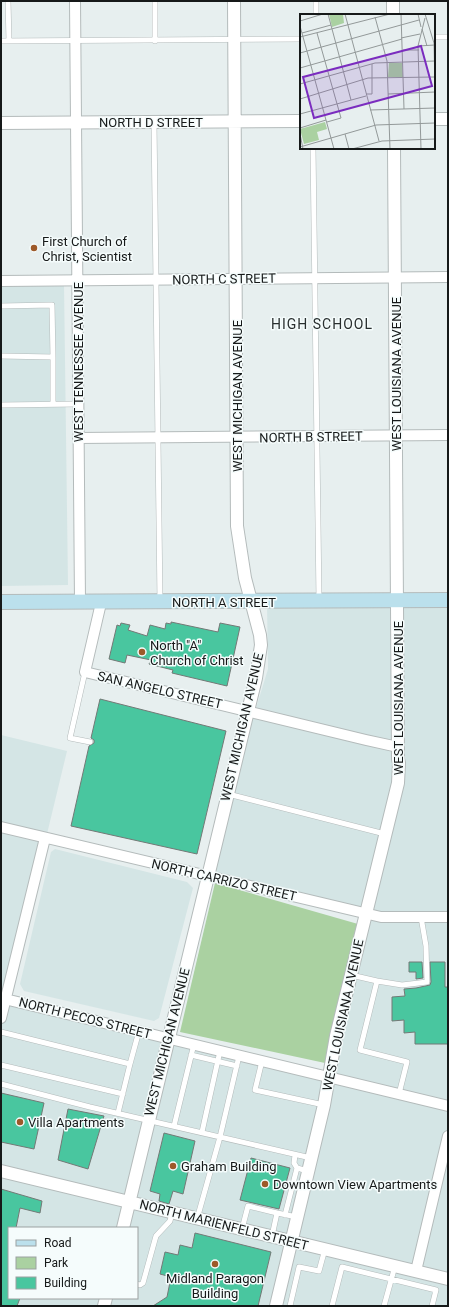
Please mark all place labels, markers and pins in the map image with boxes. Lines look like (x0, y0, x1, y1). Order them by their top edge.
place label: First Church of Christ, Scientist (42, 234, 132, 264)
marker: First Church of Christ, Scientist (29, 243, 39, 253)
place label: North "A" Church of Christ (150, 638, 244, 668)
marker: North "A" Church of Christ (137, 647, 147, 657)
place label: Villa Apartments (28, 1115, 125, 1130)
marker: Villa Apartments (15, 1117, 25, 1127)
place label: Graham Building (181, 1159, 277, 1174)
marker: Graham Building (168, 1161, 178, 1171)
place label: Downtown View Apartments (273, 1177, 437, 1192)
marker: Downtown View Apartments (260, 1179, 270, 1189)
marker: Midland Paragon Building (210, 1259, 220, 1269)
place label: Midland Paragon Building (166, 1271, 264, 1301)

